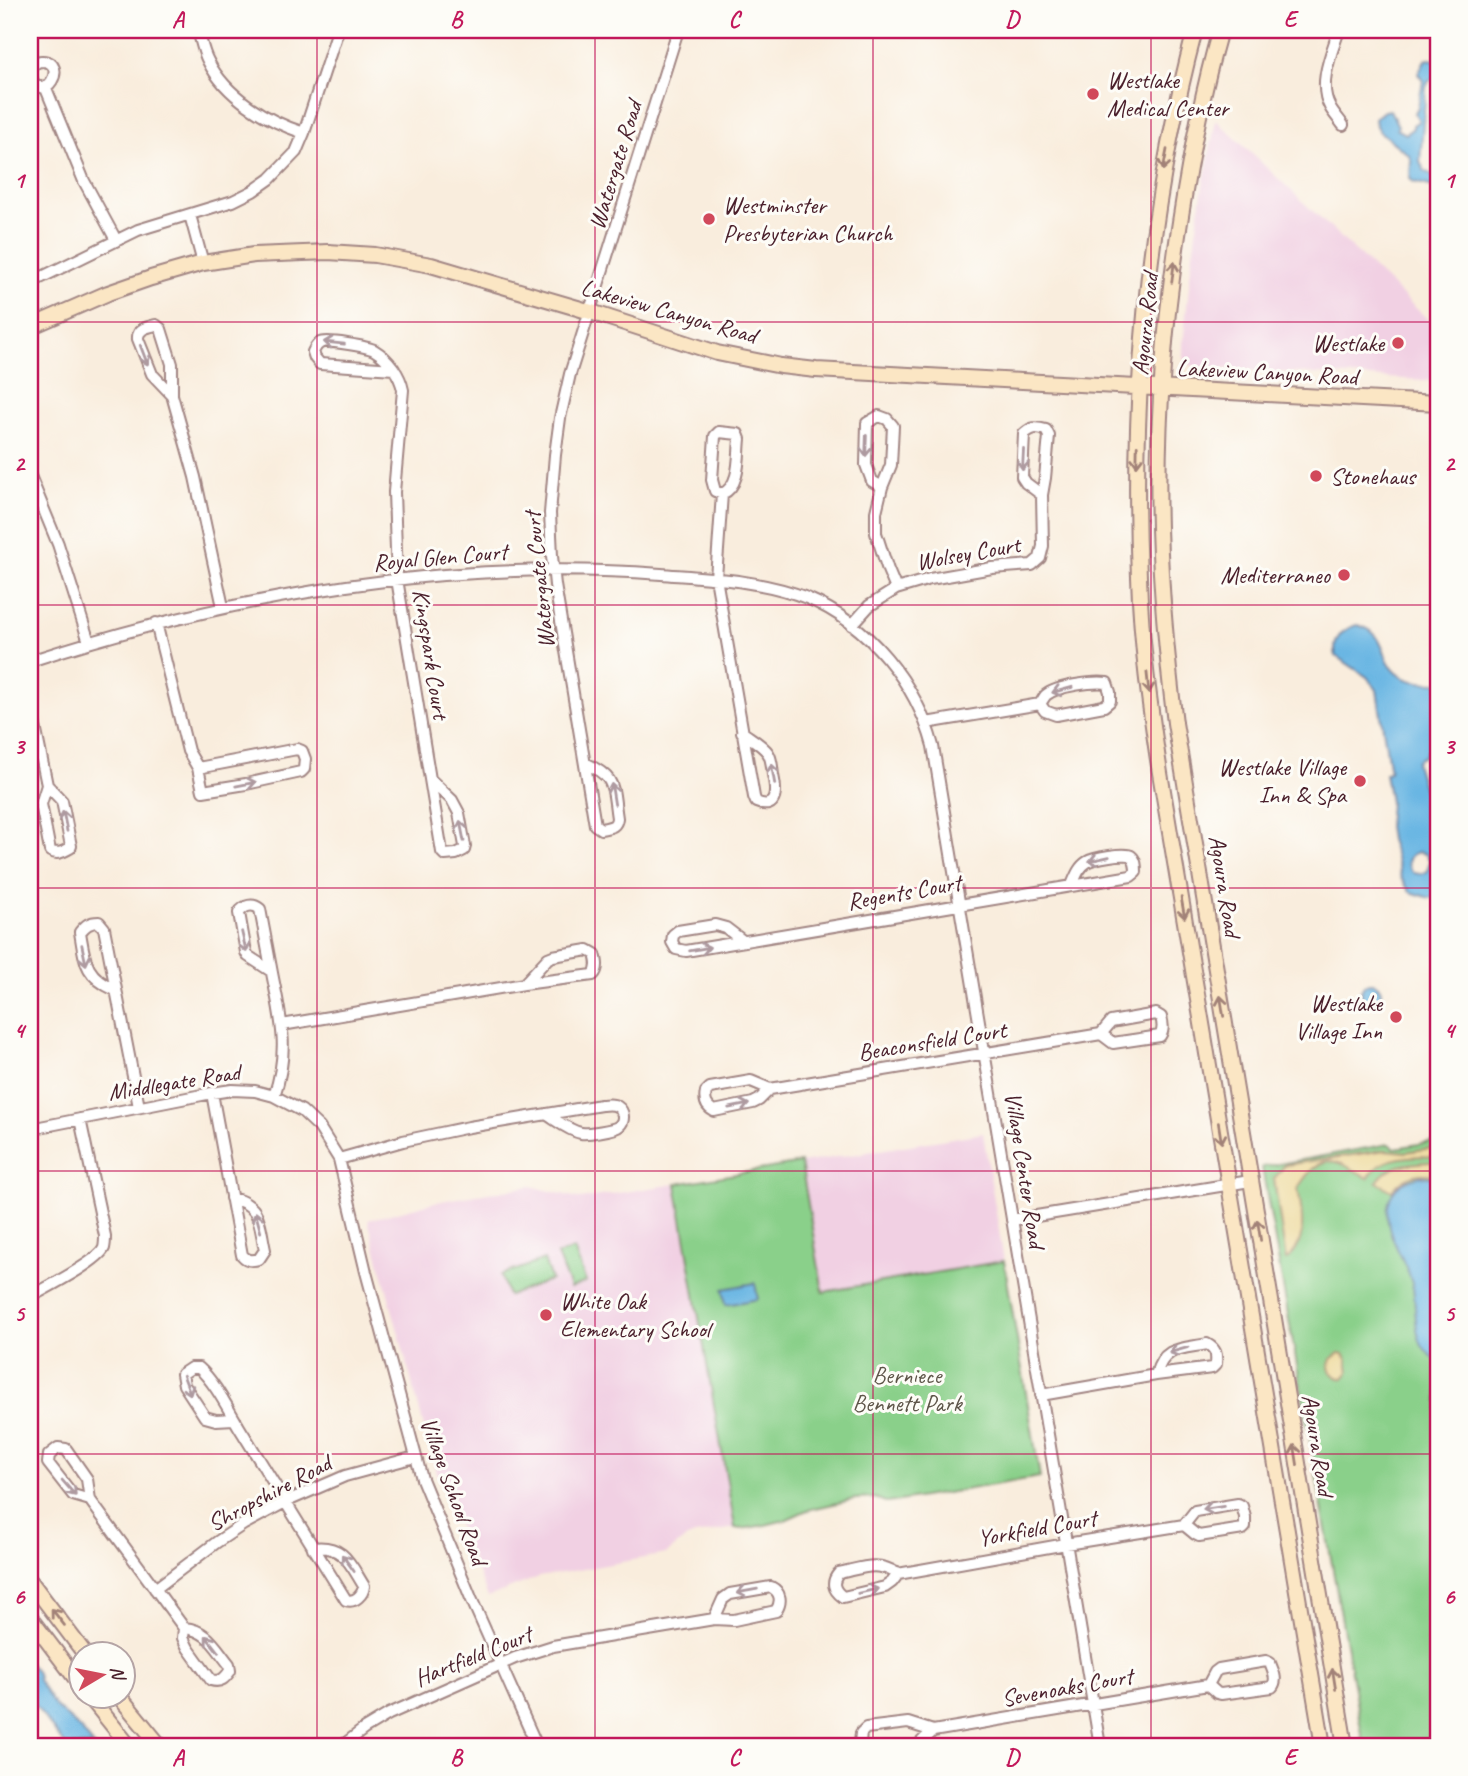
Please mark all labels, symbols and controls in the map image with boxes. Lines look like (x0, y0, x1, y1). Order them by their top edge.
text: A (172, 5, 186, 34)
text: B (450, 5, 464, 34)
text: C (729, 5, 743, 34)
text: D (1005, 5, 1021, 34)
text: E (1284, 5, 1300, 34)
place label: Westlake Medical Center (1107, 65, 1231, 123)
marker: Westlake Medical Center (1085, 86, 1101, 102)
street label: Watergate Road (581, 94, 650, 233)
one-way arrow (1158, 148, 1172, 171)
text: 1 (14, 166, 27, 195)
text: 1 (1444, 166, 1457, 195)
place label: Westminster Presbyterian Church (723, 190, 894, 248)
marker: Westminster Presbyterian Church (701, 211, 717, 227)
one-way arrow (1166, 261, 1179, 284)
street label: Agoura Road (1125, 268, 1166, 376)
street label: Lakeview Canyon Road (578, 272, 764, 351)
place label: Westlake (1312, 328, 1386, 358)
marker: Westlake (1390, 335, 1406, 351)
one-way arrow (323, 337, 346, 350)
one-way arrow (139, 343, 152, 365)
street label: Lakeview Canyon Road (1176, 352, 1362, 392)
one-way arrow (860, 434, 873, 457)
one-way arrow (1130, 445, 1144, 468)
text: 2 (14, 449, 27, 478)
one-way arrow (1016, 449, 1029, 471)
text: 2 (1444, 449, 1457, 478)
place label: Stonehaus (1330, 461, 1418, 491)
marker: Stonehaus (1308, 468, 1324, 484)
street label: Watergate Court (517, 507, 561, 650)
street label: Wolsey Court (914, 529, 1024, 577)
street label: Royal Glen Court (372, 536, 511, 578)
place label: Mediterraneo (1221, 560, 1332, 590)
marker: Mediterraneo (1336, 567, 1352, 583)
street label: Kingspark Court (406, 587, 456, 723)
one-way arrow (1141, 672, 1154, 694)
one-way arrow (1051, 684, 1074, 697)
text: 3 (14, 732, 27, 761)
text: 3 (1444, 732, 1457, 761)
place label: Westlake Village Inn & Spa (1218, 752, 1348, 810)
one-way arrow (766, 763, 779, 786)
marker: Westlake Village Inn & Spa (1352, 773, 1368, 789)
one-way arrow (234, 776, 257, 790)
one-way arrow (606, 783, 619, 806)
one-way arrow (58, 810, 72, 833)
one-way arrow (455, 820, 469, 843)
street label: Agoura Road (1202, 833, 1248, 942)
one-way arrow (1088, 853, 1110, 866)
street label: Regents Court (845, 867, 966, 917)
one-way arrow (1177, 896, 1190, 919)
one-way arrow (238, 930, 251, 953)
one-way arrow (688, 941, 711, 955)
one-way arrow (78, 943, 92, 966)
place label: Westlake Village Inn (1295, 988, 1384, 1046)
one-way arrow (1215, 995, 1228, 1018)
marker: Westlake Village Inn (1388, 1009, 1404, 1025)
street label: Beaconsfield Court (856, 1014, 1010, 1068)
text: 4 (14, 1016, 27, 1045)
text: 4 (1444, 1016, 1457, 1045)
street label: Middlegate Road (106, 1056, 246, 1107)
street label: Village Center Road (998, 1090, 1053, 1254)
one-way arrow (727, 1099, 750, 1112)
one-way arrow (1213, 1121, 1226, 1144)
one-way arrow (251, 1211, 264, 1234)
one-way arrow (1251, 1219, 1265, 1242)
place label: White Oak Elementary School (560, 1286, 714, 1344)
text: 5 (14, 1299, 26, 1328)
text: 5 (1444, 1299, 1456, 1328)
marker: White Oak Elementary School (538, 1307, 554, 1323)
one-way arrow (1168, 1345, 1190, 1358)
park label: Berniece Bennett Park (853, 1360, 964, 1418)
one-way arrow (182, 1374, 194, 1395)
street label: Agoura Road (1295, 1392, 1341, 1501)
street label: Village School Road (413, 1413, 496, 1572)
one-way arrow (1289, 1444, 1302, 1466)
street label: Shropshire Road (202, 1446, 339, 1538)
one-way arrow (61, 1479, 77, 1497)
street label: Yorkfield Court (975, 1502, 1102, 1553)
one-way arrow (1202, 1502, 1224, 1515)
one-way arrow (341, 1553, 356, 1572)
text: 6 (14, 1582, 27, 1611)
text: 6 (1444, 1582, 1457, 1611)
one-way arrow (856, 1584, 879, 1597)
one-way arrow (736, 1585, 759, 1598)
one-way arrow (50, 1609, 65, 1627)
street label: Hartfield Court (410, 1618, 539, 1693)
one-way arrow (205, 1635, 220, 1653)
north arrow (66, 1640, 136, 1710)
street label: Sevenoaks Court (999, 1660, 1138, 1713)
text: N (105, 1664, 131, 1683)
one-way arrow (1327, 1668, 1340, 1691)
text: A (172, 1743, 186, 1772)
text: B (450, 1743, 464, 1772)
text: C (729, 1743, 743, 1772)
text: D (1005, 1743, 1021, 1772)
text: E (1284, 1743, 1300, 1772)

